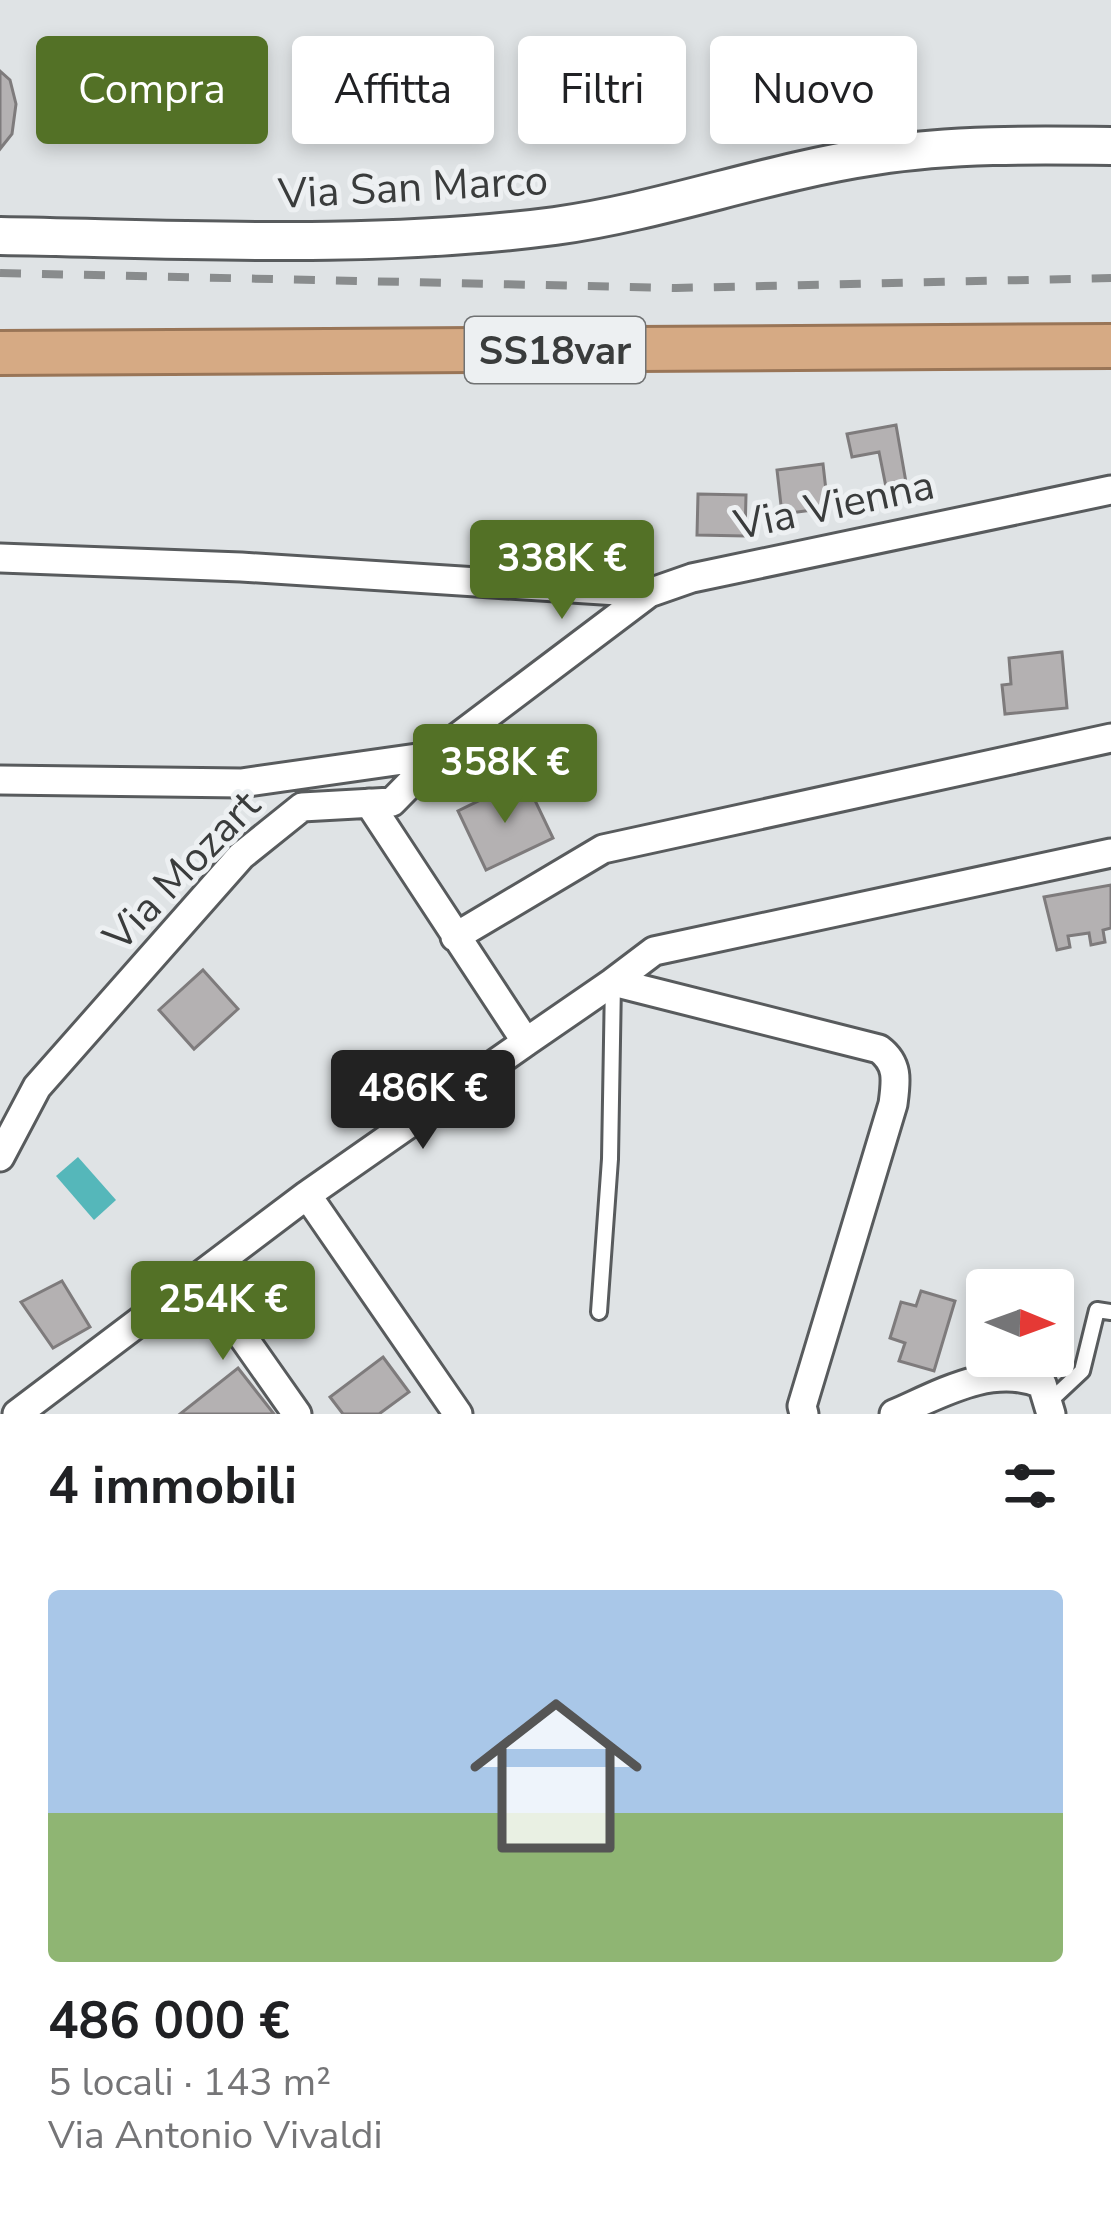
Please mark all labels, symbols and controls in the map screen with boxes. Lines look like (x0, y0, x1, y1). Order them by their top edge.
chip: Compra (36, 36, 268, 144)
chip: Affitta (292, 36, 494, 144)
chip: Filtri (518, 36, 686, 144)
chip: Nuovo (710, 36, 917, 144)
street label: Via San Marco (276, 152, 549, 223)
road number: SS18var (465, 317, 645, 383)
street label: Via Vienna (728, 457, 939, 555)
pin: 338K € (464, 520, 660, 622)
text: 338K € (497, 532, 627, 585)
pin: 358K € (407, 724, 603, 826)
text: 358K € (440, 736, 570, 789)
street label: Via Mozart (90, 778, 273, 965)
pin: 486K € (325, 1050, 521, 1152)
text: 486K € (358, 1062, 488, 1115)
pin: 254K € (125, 1261, 321, 1363)
north arrow (966, 1269, 1074, 1377)
map controls (966, 1269, 1074, 1377)
text: 254K € (158, 1273, 288, 1326)
text: 4 immobili (48, 1451, 297, 1521)
icon: filters (997, 1453, 1063, 1519)
icon: home (448, 1668, 664, 1884)
text: 486 000 € (48, 1986, 290, 2056)
text: 5 locali · 143 m² (48, 2056, 331, 2109)
text: Via Antonio Vivaldi (48, 2109, 383, 2162)

